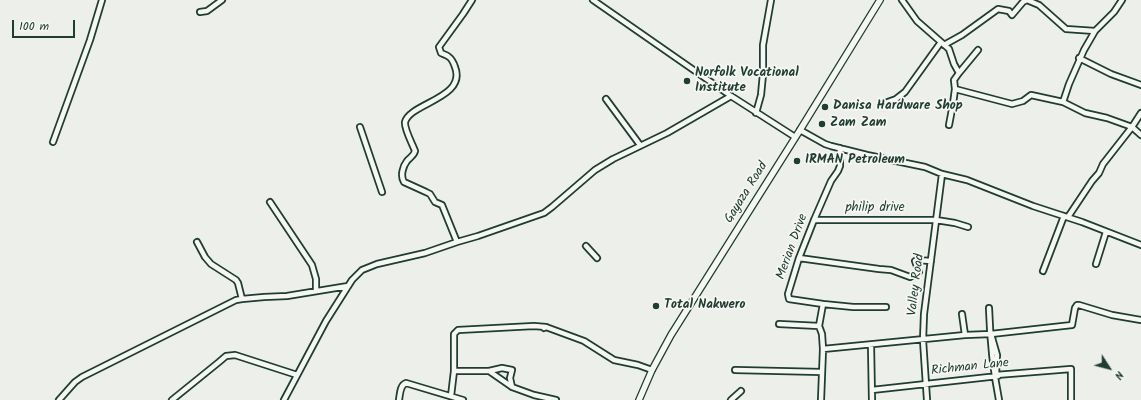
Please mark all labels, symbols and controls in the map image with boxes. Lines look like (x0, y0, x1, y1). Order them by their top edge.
scale bar (14, 12, 77, 38)
text: 100 m (19, 17, 49, 36)
place label: Norfolk Vocational Institute (695, 66, 799, 97)
marker: Norfolk Vocational Institute (682, 76, 692, 86)
place label: Danisa Hardware Shop (833, 99, 963, 115)
marker: Danisa Hardware Shop (820, 102, 830, 112)
place label: Zam Zam (830, 116, 886, 132)
marker: Zam Zam (817, 119, 827, 129)
place label: IRMAN Petroleum (805, 153, 905, 169)
marker: IRMAN Petroleum (792, 156, 802, 166)
street label: Gayaza Road (722, 159, 772, 227)
street label: philip drive (845, 201, 905, 217)
street label: Merian Drive (774, 212, 812, 282)
street label: Valley Road (905, 253, 929, 317)
place label: Total Nakwero (664, 298, 745, 314)
marker: Total Nakwero (651, 301, 661, 311)
north arrow (1089, 348, 1129, 388)
street label: Richman Lane (930, 356, 1010, 380)
text: N (1109, 367, 1128, 383)

